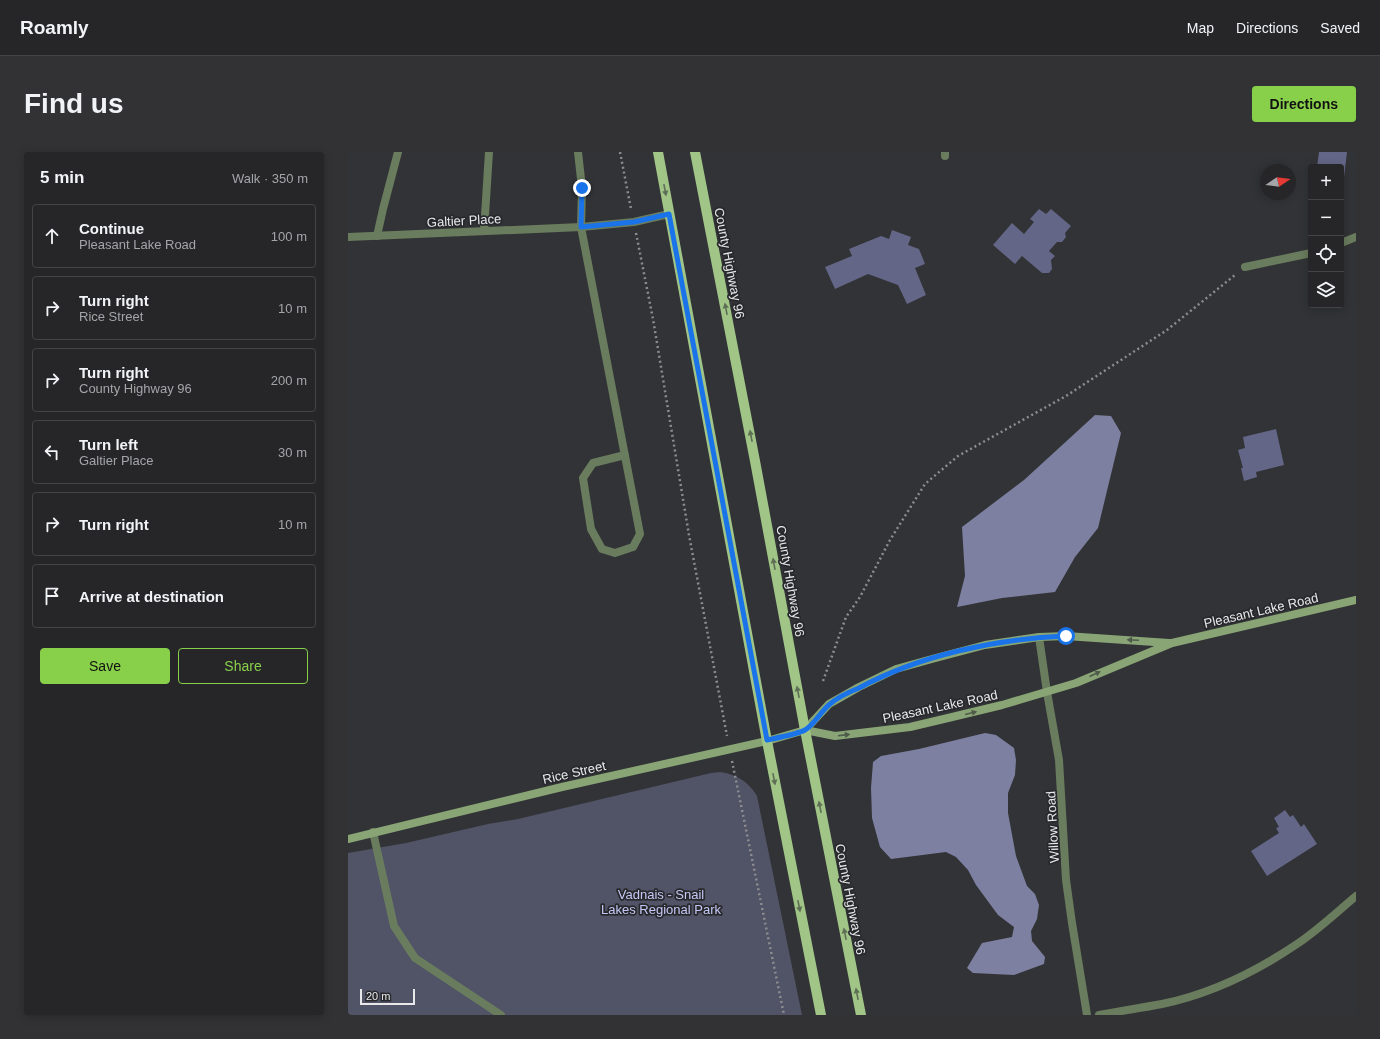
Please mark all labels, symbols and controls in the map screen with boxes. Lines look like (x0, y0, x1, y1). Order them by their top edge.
text: Roamly (20, 17, 89, 38)
text: Map (1187, 20, 1214, 36)
text: Directions (1236, 20, 1298, 36)
text: Saved (1320, 20, 1360, 36)
button: Directions (1252, 86, 1356, 122)
text: Find us (24, 88, 124, 119)
north arrow (1260, 164, 1296, 200)
map controls (1308, 164, 1344, 308)
button: + (1308, 164, 1344, 200)
text: 5 min (40, 168, 84, 187)
text: Walk · 350 m (232, 171, 308, 186)
route end (573, 179, 591, 197)
one-way arrow (662, 184, 668, 196)
button: − (1308, 200, 1344, 236)
street label: County Highway 96 (711, 206, 748, 320)
street label: Galtier Place (426, 211, 502, 230)
text: Continue (79, 220, 144, 237)
icon: ahead (41, 225, 63, 247)
text: 100 m (271, 229, 307, 244)
button: locate (1308, 236, 1344, 272)
text: Pleasant Lake Road (79, 237, 196, 252)
button: layers (1308, 272, 1344, 308)
text: Turn right (79, 292, 149, 309)
icon: right (41, 297, 63, 319)
text: 10 m (278, 301, 307, 316)
one-way arrow (722, 303, 728, 315)
text: Rice Street (79, 309, 143, 324)
text: Turn right (79, 364, 149, 381)
icon: right (41, 369, 63, 391)
text: 200 m (271, 373, 307, 388)
text: County Highway 96 (79, 381, 192, 396)
one-way arrow (747, 430, 753, 442)
text: Turn left (79, 436, 138, 453)
icon: left (41, 441, 63, 463)
text: 30 m (278, 445, 307, 460)
text: Galtier Place (79, 453, 153, 468)
icon: right (41, 513, 63, 535)
text: Turn right (79, 516, 149, 533)
text: 10 m (278, 517, 307, 532)
street label: County Highway 96 (773, 524, 808, 638)
one-way arrow (771, 558, 777, 570)
icon: arrive (41, 585, 63, 607)
text: Arrive at destination (79, 588, 224, 605)
street label: Pleasant Lake Road (1202, 590, 1320, 631)
route start (1057, 627, 1075, 645)
one-way arrow (1127, 637, 1139, 644)
button: Save (40, 648, 170, 684)
button: Share (178, 648, 308, 684)
one-way arrow (1090, 671, 1101, 677)
one-way arrow (795, 686, 801, 698)
street label: Pleasant Lake Road (881, 687, 999, 726)
one-way arrow (965, 709, 978, 715)
one-way arrow (838, 732, 850, 738)
street label: Rice Street (541, 758, 607, 787)
one-way arrow (771, 773, 777, 785)
street label: Willow Road (1043, 791, 1062, 863)
one-way arrow (817, 801, 823, 813)
street label: County Highway 96 (832, 842, 869, 956)
park label: Vadnais - Snail Lakes Regional Park (601, 887, 721, 917)
one-way arrow (796, 900, 802, 913)
one-way arrow (842, 928, 848, 940)
scale bar (360, 987, 415, 1006)
one-way arrow (853, 988, 859, 1000)
text: 20 m (366, 990, 390, 1002)

